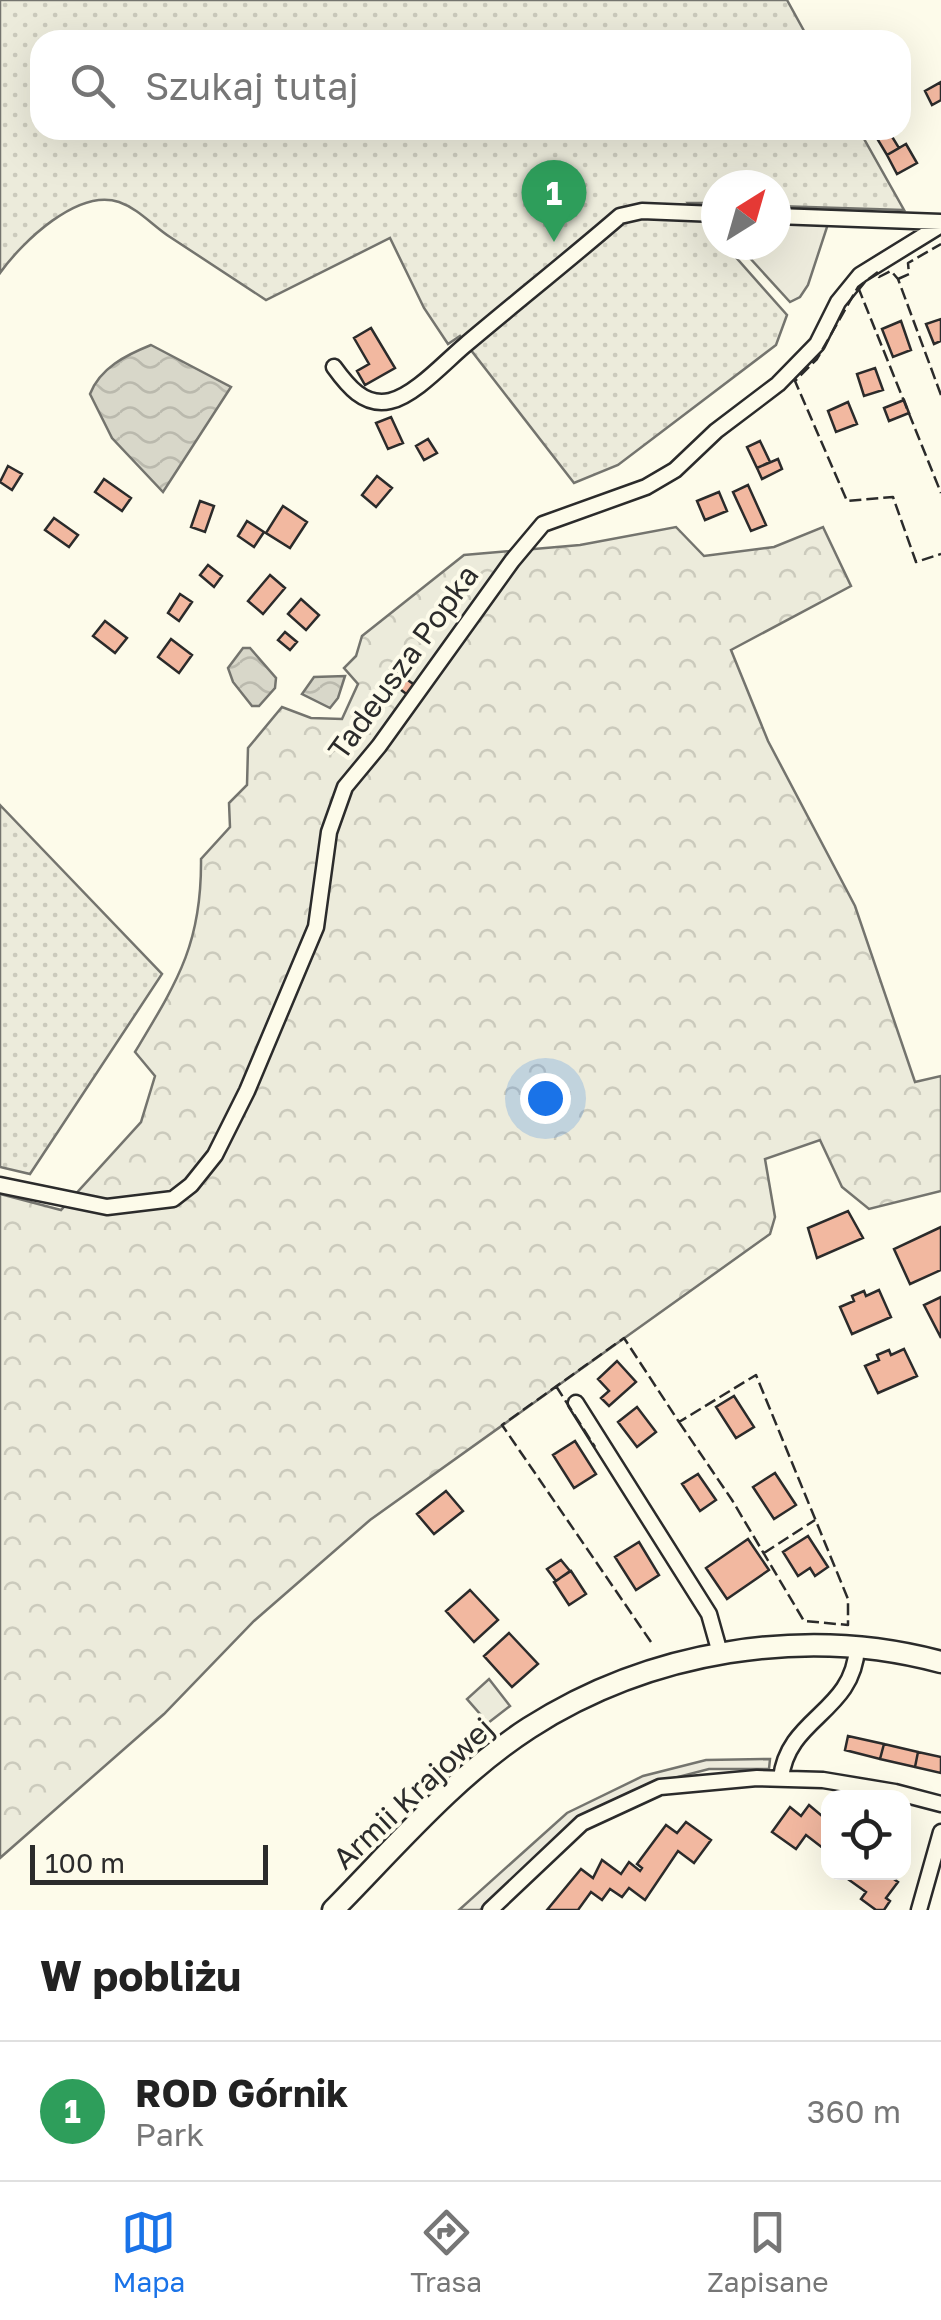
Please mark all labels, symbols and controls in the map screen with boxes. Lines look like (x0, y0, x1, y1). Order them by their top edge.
search box (30, 30, 911, 140)
icon: search (65, 58, 120, 113)
text: Szukaj tutaj (145, 63, 359, 108)
pin: 1 (522, 160, 586, 242)
north arrow (701, 170, 791, 260)
street label: Tadeusza Popka (320, 558, 486, 766)
your location (520, 1073, 571, 1124)
street label: Armii Krajowej (325, 1710, 501, 1876)
map controls (821, 1790, 911, 1880)
button: locate (821, 1790, 911, 1880)
scale bar (30, 1840, 268, 1884)
text: 100 m (45, 1846, 125, 1879)
text: W pobliżu (40, 1950, 241, 2000)
text: ROD Górnik (135, 2070, 348, 2115)
text: 1 (64, 2092, 81, 2130)
text: 360 m (807, 2092, 901, 2130)
text: Park (135, 2115, 204, 2153)
tab: Mapa (112, 2205, 185, 2298)
tab: Trasa (410, 2205, 482, 2298)
tab: Zapisane (707, 2205, 829, 2298)

